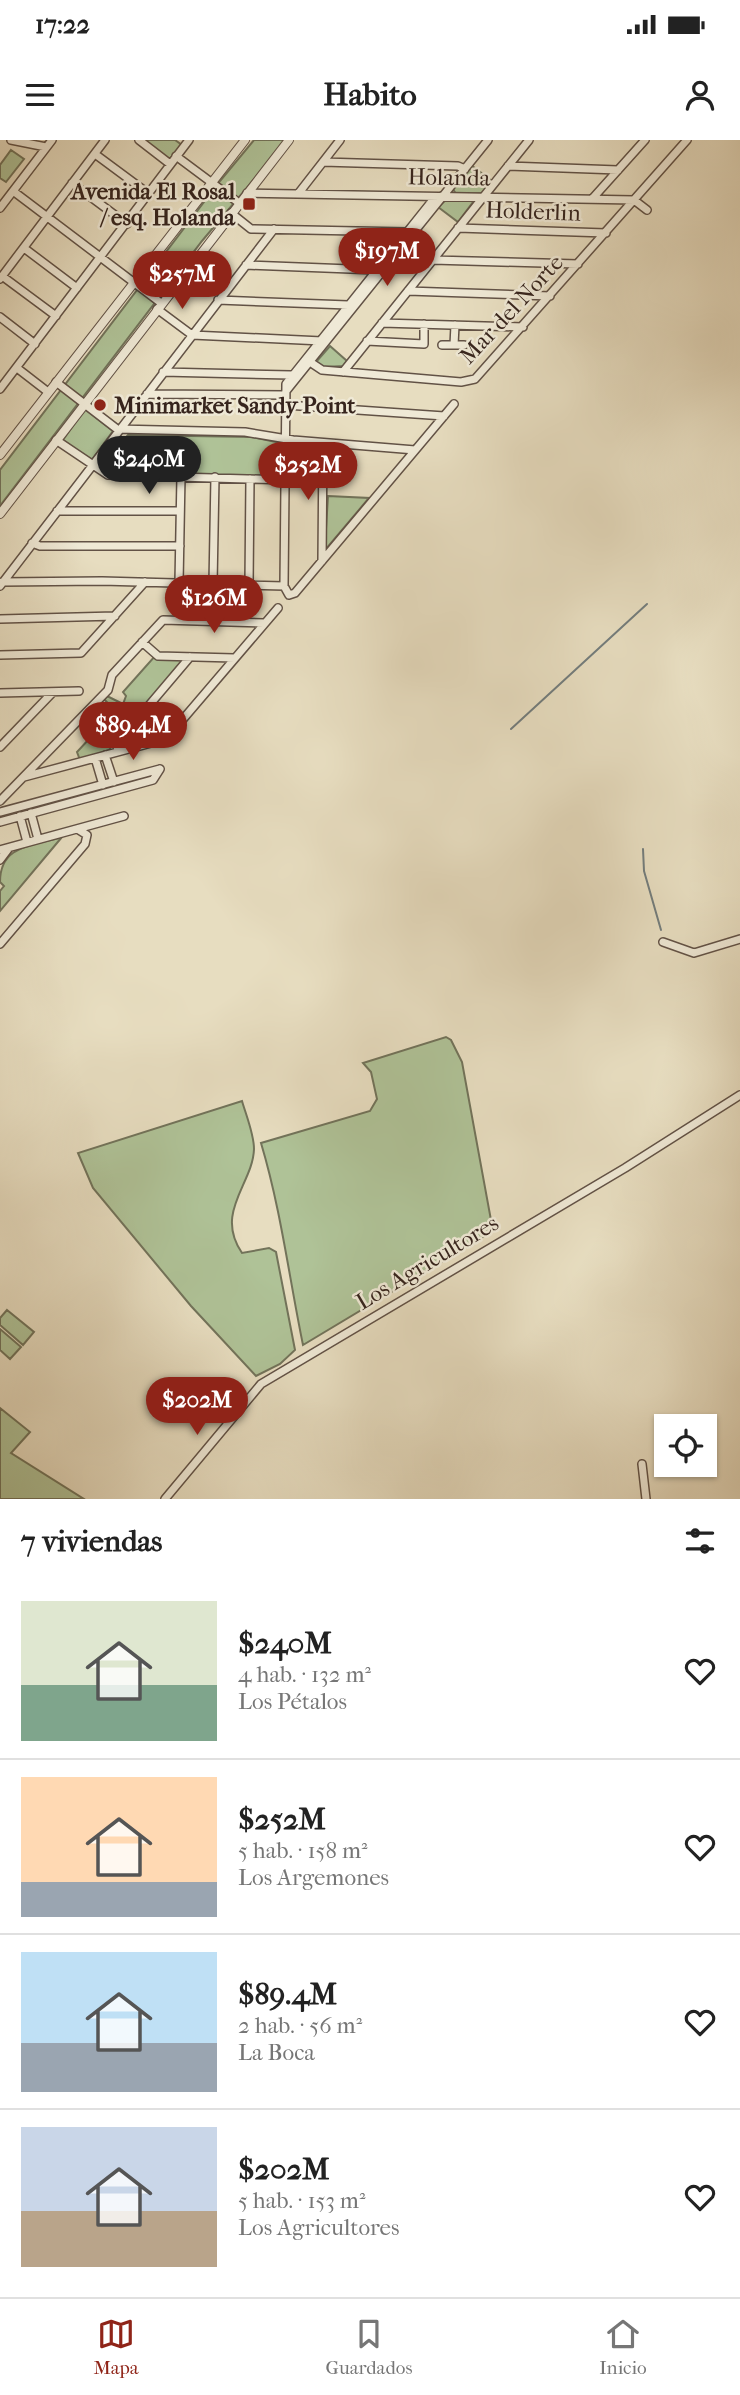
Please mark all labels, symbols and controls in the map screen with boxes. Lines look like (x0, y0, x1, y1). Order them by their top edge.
text: 17:22 (35, 9, 90, 40)
icon: menu (21, 76, 59, 114)
text: Habito (323, 76, 417, 113)
icon: person (681, 76, 719, 114)
street label: Holanda (407, 163, 491, 192)
place label: Avenida El Rosal / esq. Holanda (69, 178, 236, 231)
marker: Avenida El Rosal / esq. Holanda (241, 196, 257, 212)
street label: Holderlin (485, 196, 582, 227)
pin: $197M (338, 228, 436, 288)
text: $197M (354, 237, 420, 264)
street label: Mar del Norte (454, 249, 569, 370)
pin: $257M (133, 251, 231, 311)
text: $257M (149, 260, 215, 287)
place label: Minimarket Sandy Point (114, 392, 356, 419)
marker: Minimarket Sandy Point (92, 397, 108, 413)
pin: $240M (100, 436, 198, 496)
pin: $252M (259, 442, 357, 502)
text: $240M (113, 445, 185, 472)
text: $252M (274, 451, 342, 478)
pin: $126M (165, 575, 263, 635)
text: $126M (181, 584, 247, 611)
pin: $89.4M (76, 702, 190, 762)
text: $89.4M (95, 711, 171, 738)
street label: Los Agricultores (351, 1209, 503, 1316)
pin: $202M (148, 1378, 246, 1437)
text: $202M (162, 1386, 232, 1413)
map controls (654, 1414, 717, 1477)
button: locate (654, 1414, 717, 1477)
icon: filters (681, 1522, 719, 1560)
text: 7 viviendas (21, 1524, 162, 1559)
text: $240M (238, 1626, 332, 1661)
icon: home (77, 1629, 161, 1713)
icon: heart (681, 1652, 719, 1690)
text: 4 hab. · 132 m² (238, 1661, 371, 1688)
text: Los Pétalos (238, 1688, 347, 1715)
text: $252M (238, 1802, 326, 1837)
icon: home (77, 1805, 161, 1889)
icon: heart (681, 1828, 719, 1866)
text: 5 hab. · 158 m² (238, 1837, 368, 1864)
text: Los Argemones (238, 1864, 389, 1891)
text: $89.4M (238, 1977, 337, 2012)
icon: home (77, 1980, 161, 2064)
icon: heart (681, 2003, 719, 2041)
text: 2 hab. · 56 m² (238, 2012, 362, 2039)
text: La Boca (238, 2039, 315, 2066)
text: $202M (238, 2152, 329, 2187)
icon: home (77, 2155, 161, 2239)
icon: heart (681, 2178, 719, 2216)
text: 5 hab. · 153 m² (238, 2187, 365, 2214)
text: Los Agricultores (238, 2214, 399, 2241)
tab: Mapa (93, 2315, 139, 2379)
tab: Guardados (325, 2315, 412, 2379)
tab: Inicio (599, 2315, 647, 2379)

